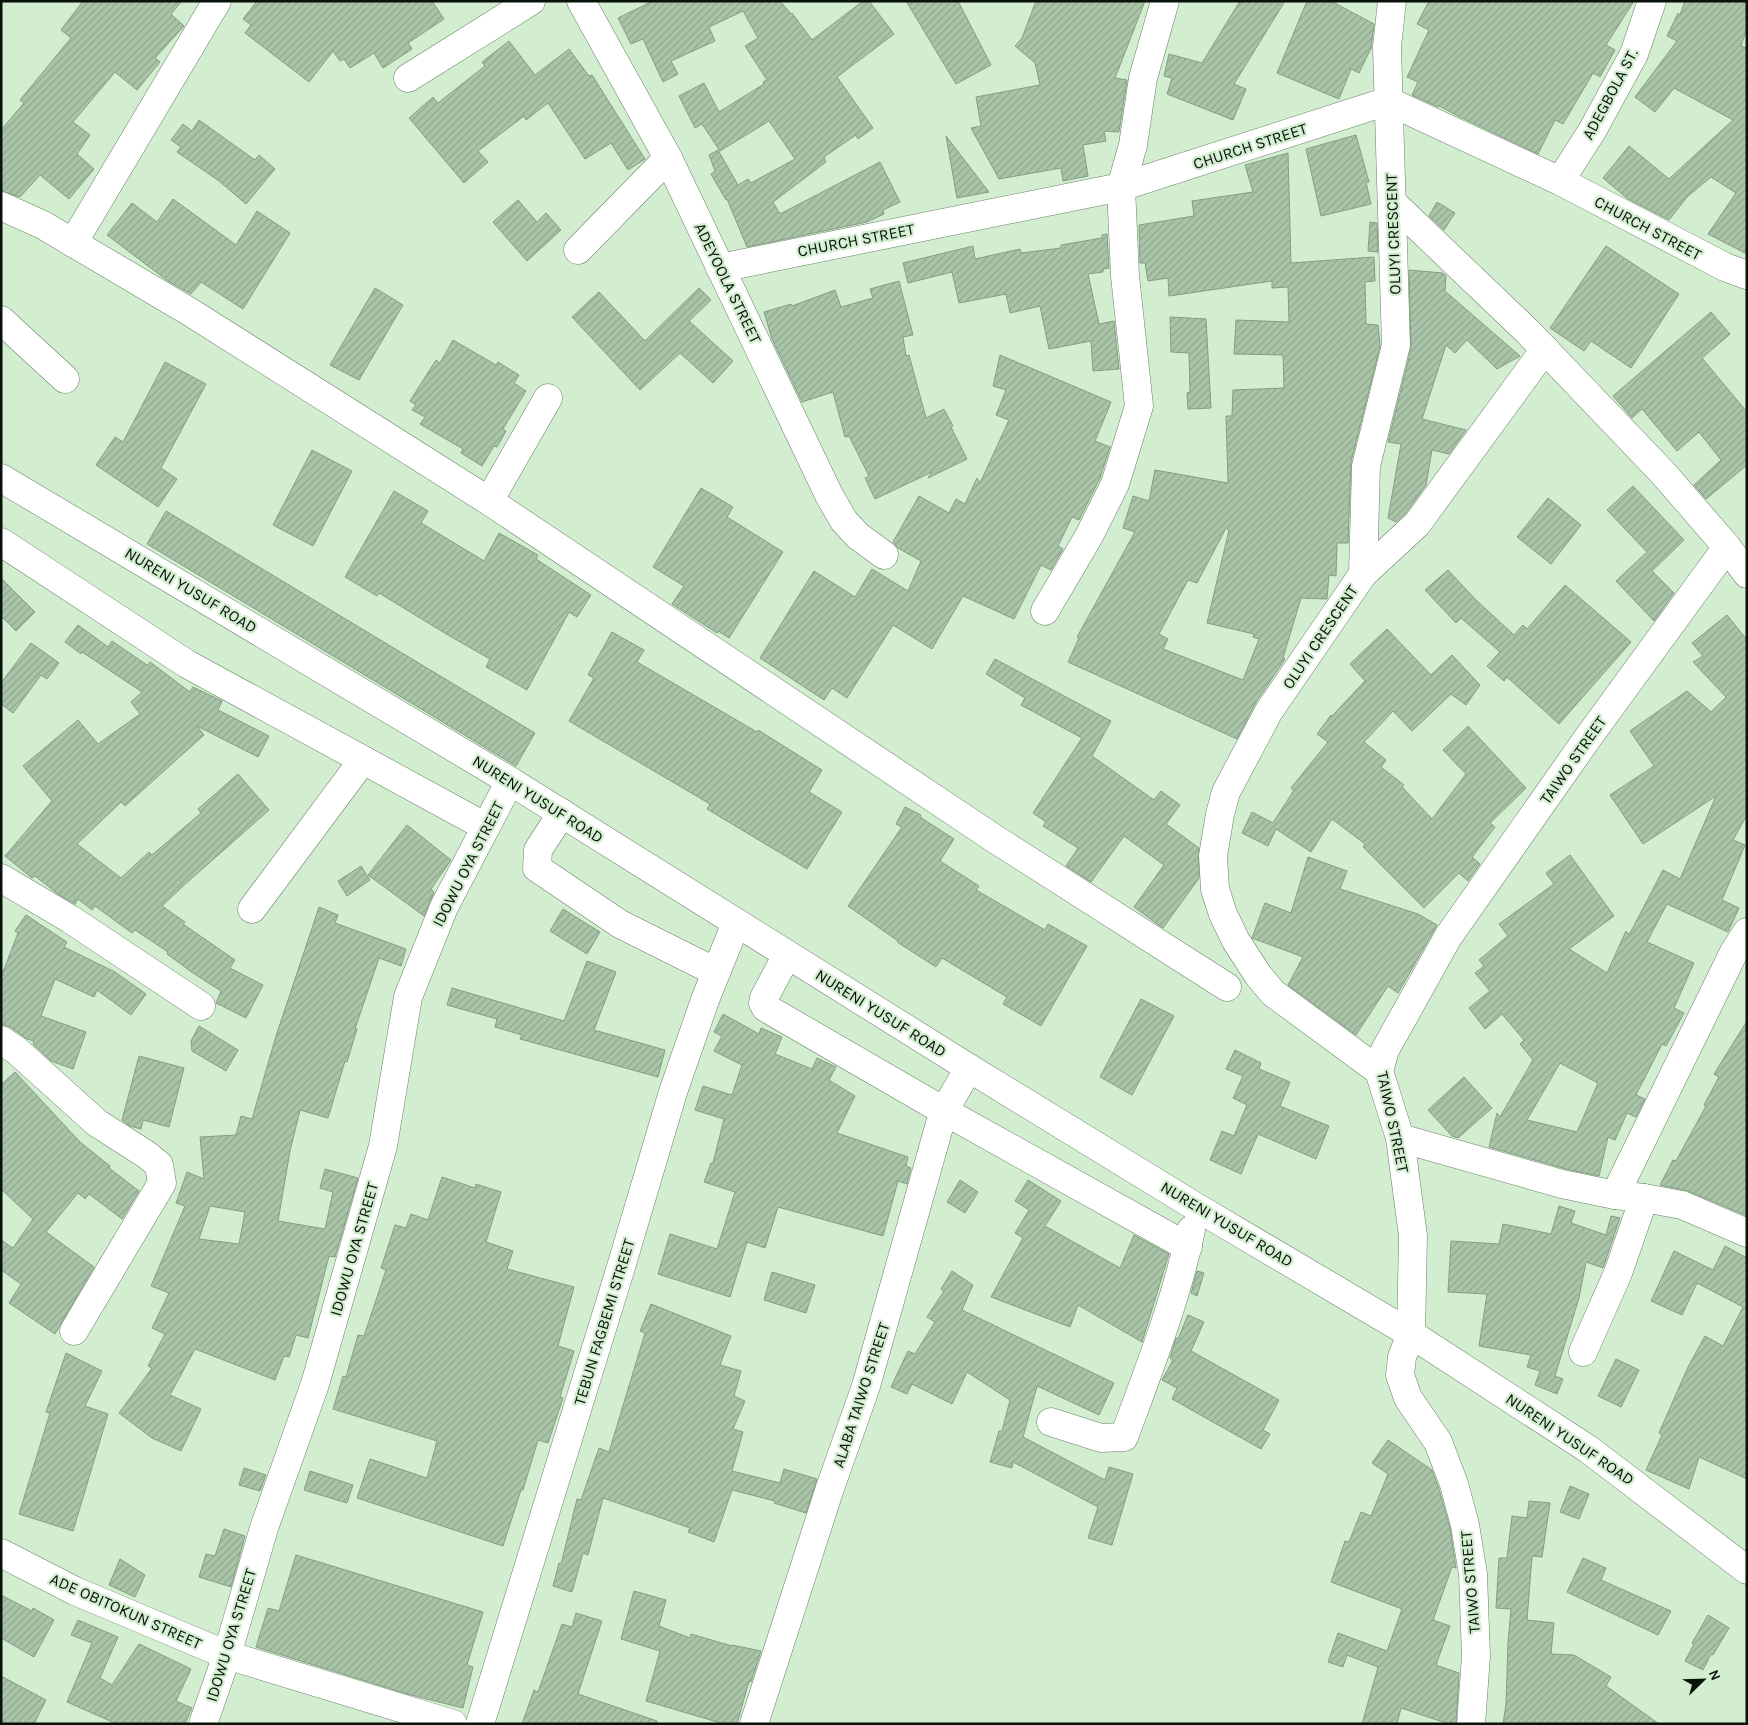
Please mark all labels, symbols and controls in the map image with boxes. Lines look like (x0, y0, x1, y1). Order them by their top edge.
street label: ADEGBOLA ST. (1578, 45, 1642, 143)
street label: CHURCH STREET (1191, 119, 1309, 173)
street label: OLUYI CRESCENT (1381, 173, 1405, 295)
street label: CHURCH STREET (1591, 192, 1705, 264)
street label: CHURCH STREET (796, 219, 916, 261)
street label: ADEYOOLA STREET (691, 220, 765, 346)
street label: NURENI YUSUF ROAD (121, 543, 261, 637)
street label: OLUYI CRESCENT (1278, 581, 1362, 693)
street label: TAIWO STREET (1536, 712, 1610, 808)
street label: NURENI YUSUF ROAD (469, 751, 607, 847)
street label: IDOWU OYA STREET (428, 798, 508, 930)
street label: NURENI YUSUF ROAD (812, 965, 950, 1061)
street label: TAIWO STREET (1373, 1070, 1413, 1174)
street label: NURENI YUSUF ROAD (1157, 1177, 1297, 1271)
street label: IDOWU OYA STREET (326, 1180, 382, 1318)
street label: TEBUN FAGBEMI STREET (570, 1236, 638, 1408)
street label: ALABA TAIWO STREET (829, 1320, 893, 1470)
street label: NURENI YUSUF ROAD (1502, 1389, 1638, 1489)
street label: TAIWO STREET (1456, 1530, 1484, 1634)
street label: IDOWU OYA STREET (202, 1566, 260, 1704)
street label: ADE OBITOKUN STREET (47, 1569, 205, 1653)
north arrow (1678, 1655, 1728, 1705)
text: N (1705, 1667, 1724, 1683)

